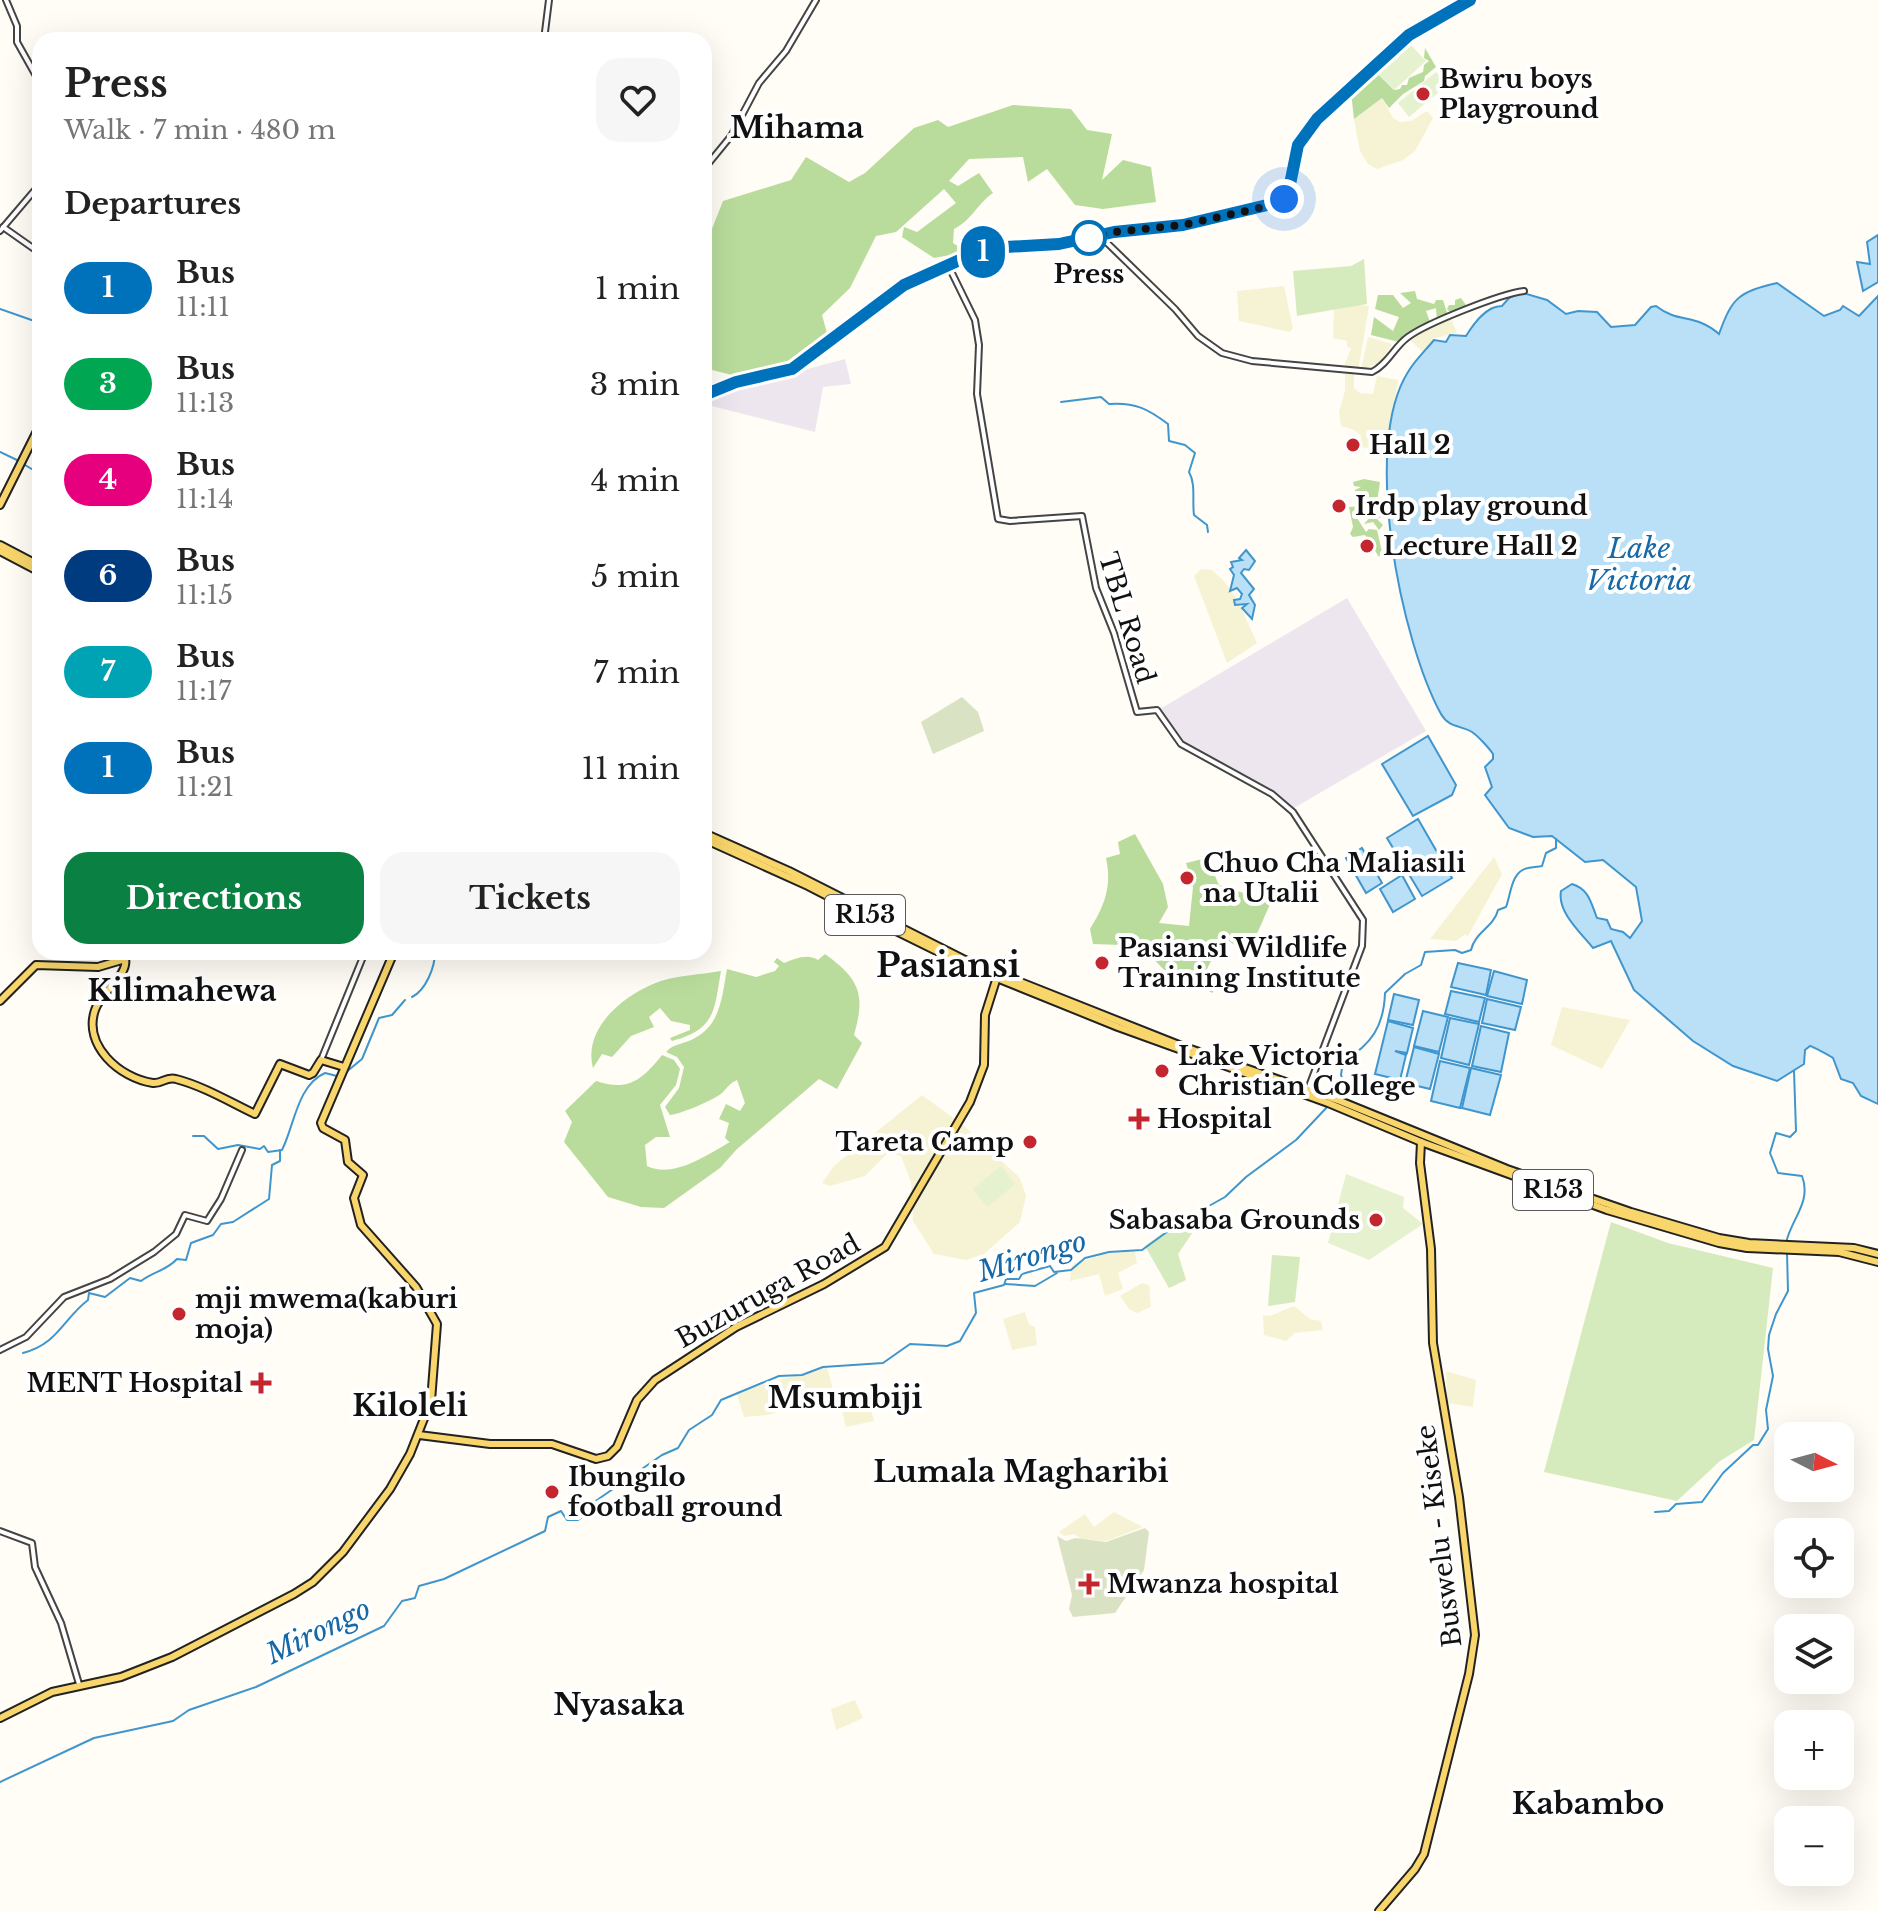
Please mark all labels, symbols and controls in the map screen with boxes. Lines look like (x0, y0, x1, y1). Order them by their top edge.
button: heart (596, 58, 680, 142)
text: Press (64, 60, 168, 107)
place label: Bwiru boys Playground (1439, 63, 1599, 125)
marker: Bwiru boys Playground (1414, 85, 1432, 103)
district label: Mihama (730, 109, 864, 146)
text: Walk · 7 min · 480 m (64, 114, 336, 146)
your location (1264, 179, 1304, 219)
text: Departures (64, 185, 241, 222)
marker: Press (1072, 221, 1106, 255)
line badge: 1 (957, 226, 1009, 278)
text: 1 (977, 234, 989, 269)
text: Bus (176, 254, 235, 291)
place label: Press (1054, 258, 1124, 290)
text: 1 (102, 270, 114, 305)
text: 1 min (595, 270, 680, 307)
text: 11:11 (176, 291, 230, 323)
text: Bus (176, 350, 235, 387)
text: 3 (99, 366, 117, 401)
text: 3 min (590, 366, 680, 403)
text: 11:13 (176, 387, 234, 419)
place label: Hall 2 (1369, 429, 1451, 461)
marker: Hall 2 (1344, 436, 1362, 454)
text: Bus (176, 446, 235, 483)
text: 4 (99, 462, 117, 497)
text: 4 min (591, 462, 680, 499)
text: 11:14 (176, 483, 233, 515)
place label: Irdp play ground (1355, 490, 1588, 522)
marker: Irdp play ground (1330, 497, 1348, 515)
place label: Lecture Hall 2 (1383, 530, 1578, 562)
water label: Lake Victoria (1586, 531, 1692, 598)
marker: Lecture Hall 2 (1358, 537, 1376, 555)
text: Bus (176, 542, 235, 579)
street label: TBL Road (1092, 549, 1162, 687)
text: 6 (99, 558, 117, 593)
text: 5 min (591, 558, 680, 595)
text: 11:15 (176, 579, 233, 611)
text: Bus (176, 638, 235, 675)
text: 7 (101, 654, 115, 689)
text: 7 min (593, 654, 680, 691)
text: 11:17 (176, 675, 231, 707)
text: Bus (176, 734, 235, 771)
text: 1 (102, 750, 114, 785)
text: 11 min (582, 750, 680, 787)
text: 11:21 (176, 771, 234, 803)
place label: Chuo Cha Maliasili na Utalii (1203, 847, 1466, 909)
button: Directions (64, 852, 364, 944)
button: Tickets (380, 852, 680, 944)
marker: Chuo Cha Maliasili na Utalii (1178, 869, 1196, 887)
road number: R153 (825, 895, 905, 935)
place label: Pasiansi Wildlife Training Institute (1118, 932, 1361, 994)
district label: Pasiansi (876, 944, 1020, 986)
marker: Pasiansi Wildlife Training Institute (1093, 954, 1111, 972)
district label: Kilimahewa (87, 972, 277, 1009)
place label: Lake Victoria Christian College (1178, 1040, 1416, 1102)
marker: Lake Victoria Christian College (1153, 1062, 1171, 1080)
place label: Hospital (1157, 1103, 1272, 1135)
marker: Hospital (1128, 1108, 1150, 1130)
place label: Tareta Camp (835, 1126, 1014, 1158)
marker: Tareta Camp (1021, 1133, 1039, 1151)
road number: R153 (1513, 1170, 1593, 1210)
place label: Sabasaba Grounds (1109, 1204, 1360, 1236)
marker: Sabasaba Grounds (1367, 1211, 1385, 1229)
water label: Mirongo (972, 1223, 1091, 1290)
street label: Buzuruga Road (670, 1227, 866, 1355)
place label: mji mwema(kaburi moja) (195, 1283, 458, 1345)
marker: mji mwema(kaburi moja) (170, 1305, 188, 1323)
place label: MENT Hospital (26, 1367, 243, 1399)
marker: MENT Hospital (250, 1372, 272, 1394)
district label: Msumbiji (768, 1379, 922, 1416)
district label: Kiloleli (352, 1387, 468, 1424)
north arrow (1774, 1422, 1854, 1502)
map controls (1774, 1422, 1854, 1886)
street label: Buswelu - Kiseke (1409, 1423, 1469, 1649)
district label: Lumala Magharibi (873, 1453, 1169, 1490)
place label: Ibungilo football ground (568, 1461, 782, 1523)
marker: Ibungilo football ground (543, 1483, 561, 1501)
button: locate (1774, 1518, 1854, 1598)
place label: Mwanza hospital (1107, 1568, 1339, 1600)
marker: Mwanza hospital (1078, 1573, 1100, 1595)
water label: Mirongo (259, 1591, 376, 1672)
button: layers (1774, 1614, 1854, 1694)
district label: Nyasaka (553, 1686, 685, 1723)
button: + (1774, 1710, 1854, 1790)
district label: Kabambo (1512, 1785, 1664, 1822)
button: − (1774, 1806, 1854, 1886)

